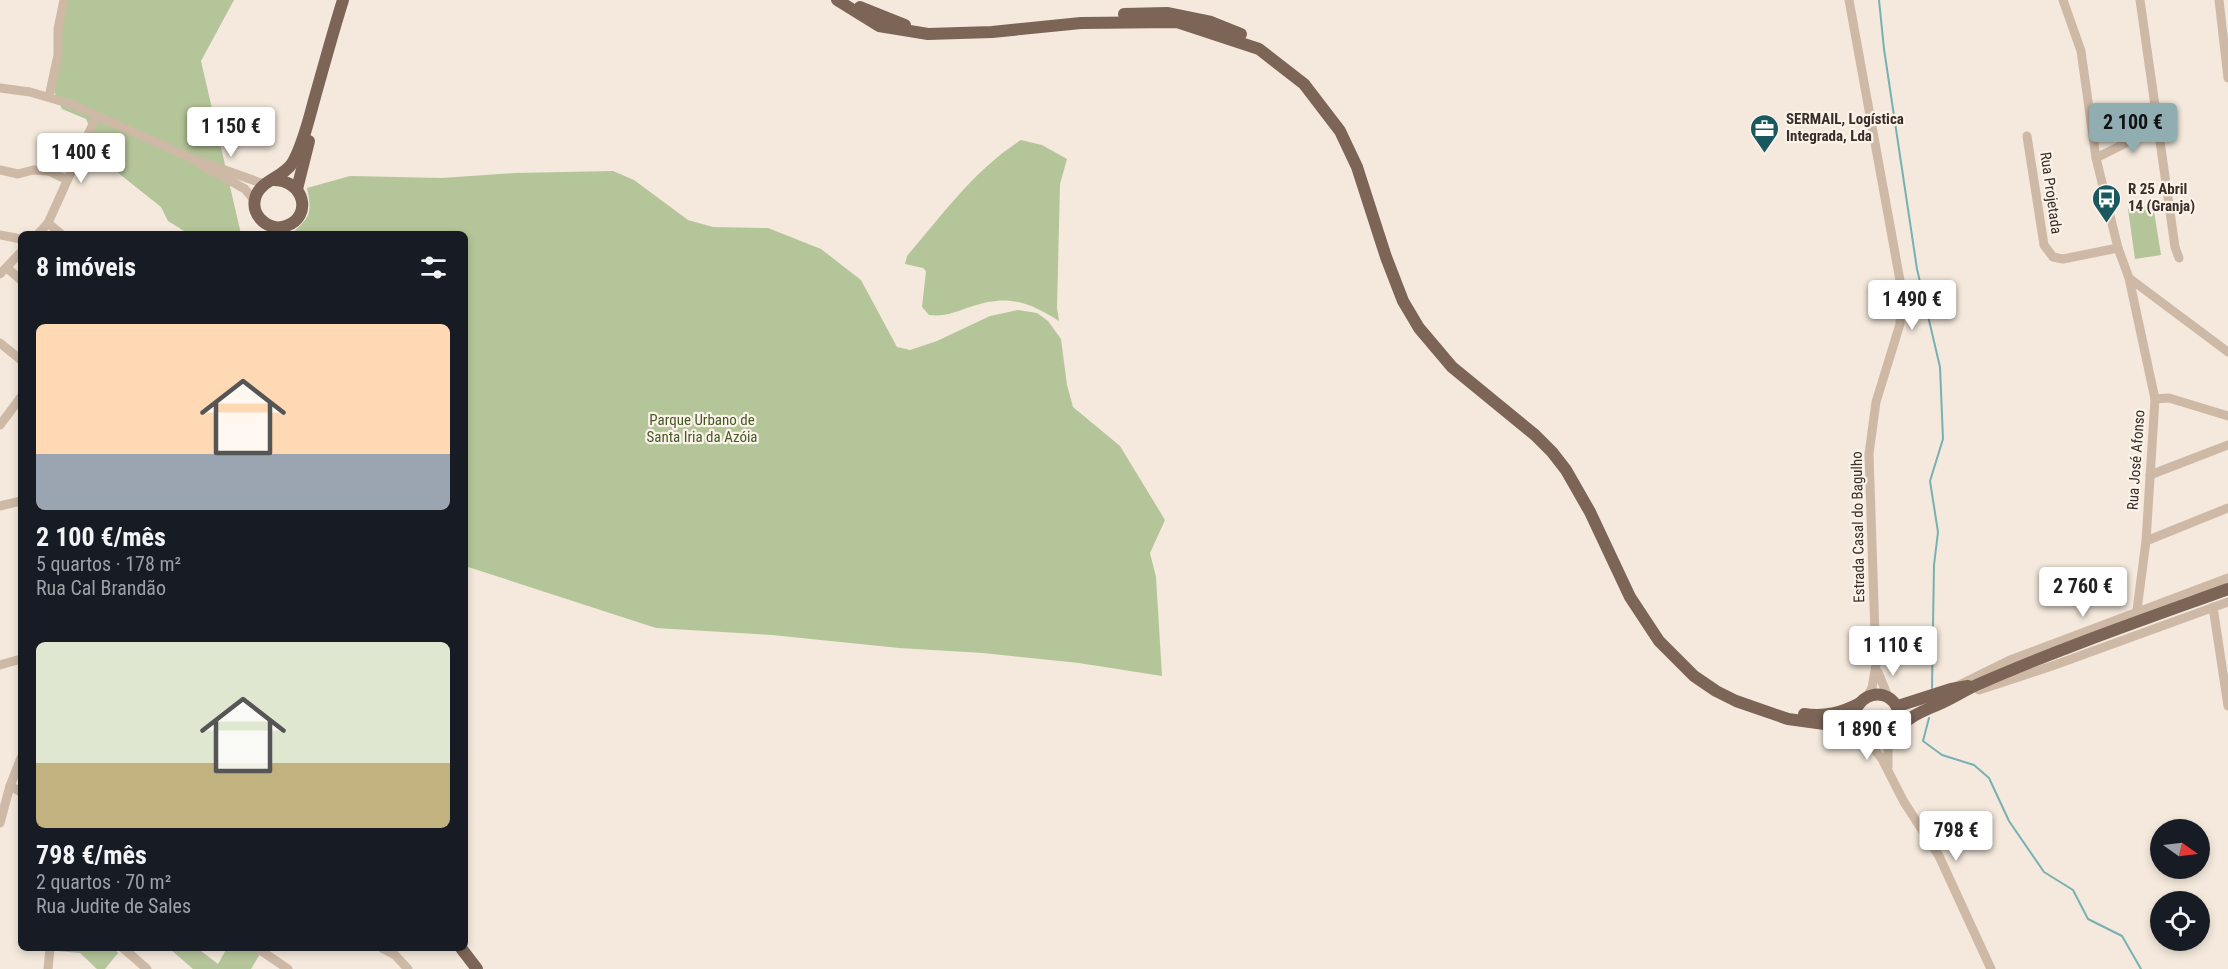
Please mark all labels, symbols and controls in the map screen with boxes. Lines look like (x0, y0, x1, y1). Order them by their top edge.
pin: 2 100 € (2078, 103, 2188, 154)
pin: 1 150 € (176, 107, 286, 158)
place label: SERMAIL, Logística Integrada, Lda (1786, 110, 1904, 145)
text: 2 100 € (2103, 110, 2163, 134)
office icon: SERMAIL, Logística Integrada, Lda (1749, 112, 1781, 154)
text: 1 150 € (201, 114, 261, 138)
pin: 1 400 € (26, 133, 136, 184)
text: 1 400 € (51, 140, 111, 164)
street label: Rua Projetada (2036, 151, 2066, 235)
place label: R 25 Abril 14 (Granja) (2128, 180, 2195, 215)
bus stop icon: R 25 Abril 14 (Granja) (2091, 182, 2123, 224)
icon: filters (417, 251, 450, 284)
text: 8 imóveis (36, 252, 136, 282)
pin: 1 490 € (1857, 280, 1967, 331)
text: 1 490 € (1882, 287, 1942, 311)
icon: home (189, 363, 297, 471)
street label: Rua José Afonso (2124, 409, 2148, 511)
park label: Parque Urbano de Santa Iria da Azóia (646, 411, 758, 446)
street label: Estrada Casal do Bagulho (1848, 451, 1868, 603)
text: 2 100 €/mês (36, 522, 166, 552)
text: 5 quartos · 178 m² (36, 552, 181, 576)
pin: 2 760 € (2028, 567, 2138, 618)
text: 2 760 € (2053, 574, 2113, 598)
text: Rua Cal Brandão (36, 576, 166, 600)
pin: 1 110 € (1838, 626, 1948, 677)
text: 1 110 € (1863, 633, 1923, 657)
icon: home (189, 681, 297, 789)
pin: 1 890 € (1812, 710, 1922, 761)
text: 1 890 € (1837, 717, 1897, 741)
pin: 798 € (1914, 811, 1998, 862)
text: 798 € (1933, 818, 1979, 842)
north arrow (2150, 819, 2210, 879)
map controls (2150, 819, 2210, 951)
text: 798 €/mês (36, 840, 147, 870)
text: 2 quartos · 70 m² (36, 870, 171, 894)
button: locate (2150, 891, 2210, 951)
text: Rua Judite de Sales (36, 894, 191, 918)

